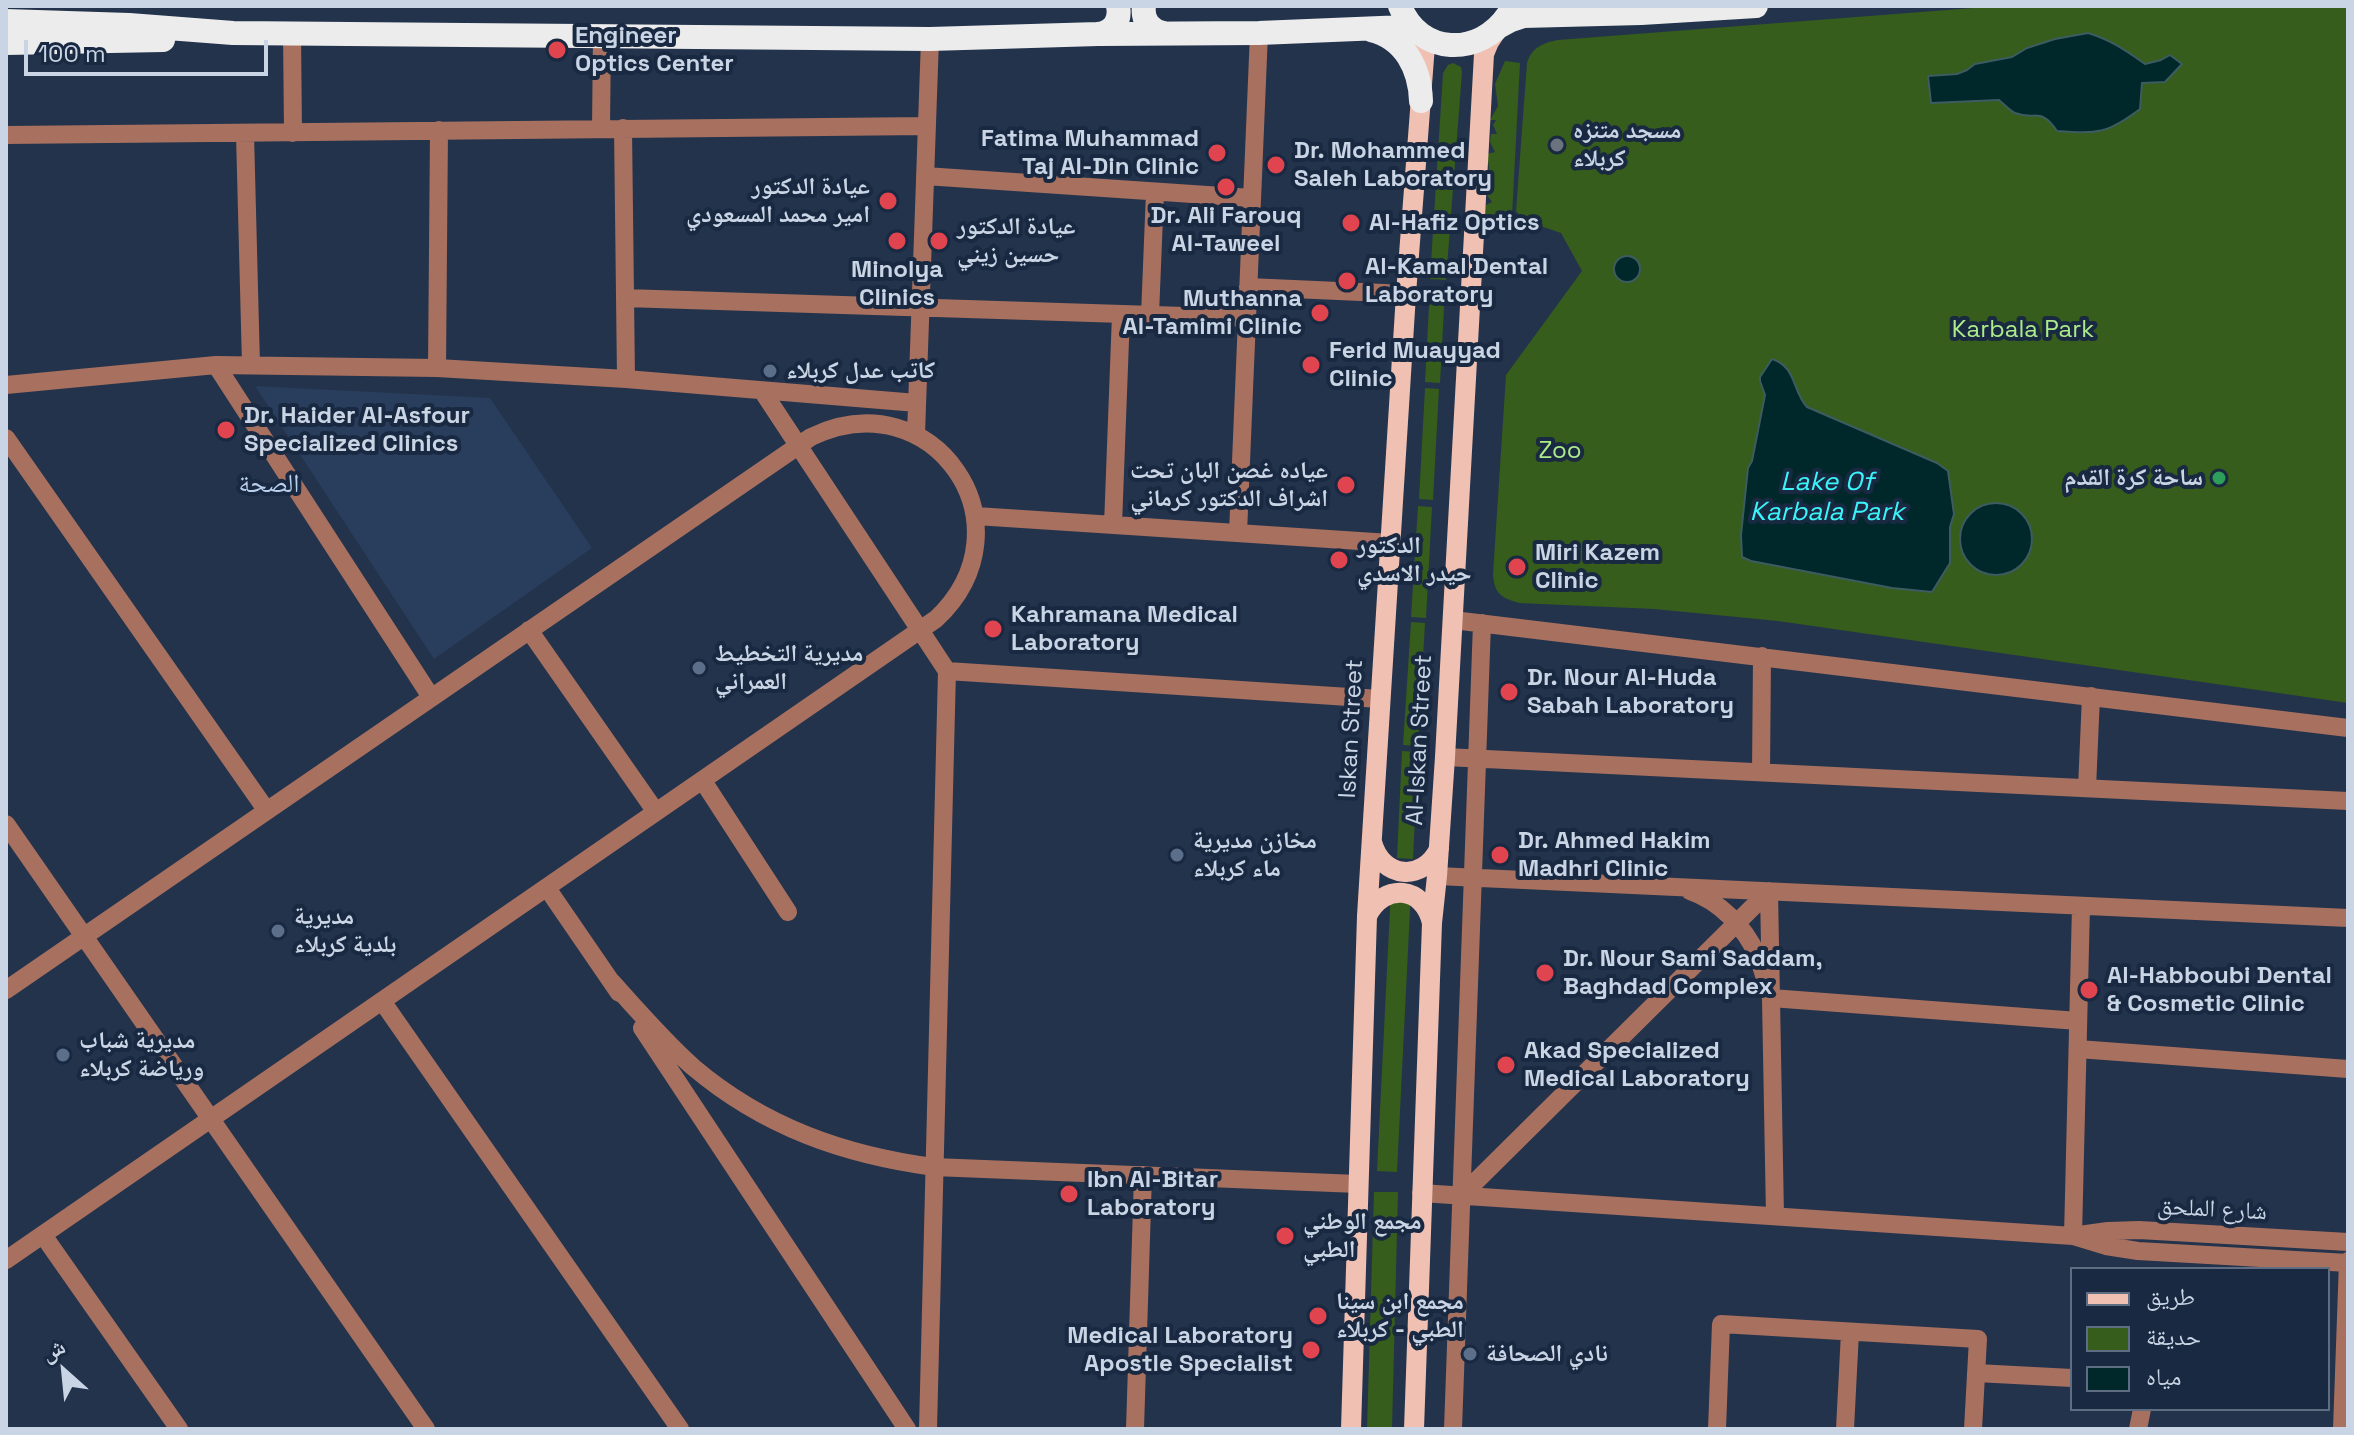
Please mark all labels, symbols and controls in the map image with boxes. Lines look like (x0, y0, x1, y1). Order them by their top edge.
place label: Engineer Optics Center (575, 22, 734, 78)
scale bar (28, 24, 272, 74)
text: 100 m (38, 38, 106, 69)
marker: Engineer Optics Center (546, 39, 568, 61)
place label: مسجد متنزه كربلاء (1573, 117, 1681, 173)
place label: Fatima Muhammad Taj Al-Din Clinic (981, 125, 1199, 181)
marker: مسجد متنزه كربلاء (1548, 136, 1566, 154)
place label: Dr. Mohammed Saleh Laboratory (1294, 137, 1492, 193)
marker: Fatima Muhammad Taj Al-Din Clinic (1206, 142, 1228, 164)
marker: Dr. Mohammed Saleh Laboratory (1265, 154, 1287, 176)
place label: عيادة الدكتور امير محمد المسعودي (686, 173, 870, 229)
marker: Dr. Ali Farouq Al-Taweel (1215, 176, 1237, 198)
marker: عيادة الدكتور امير محمد المسعودي (877, 190, 899, 212)
place label: Dr. Ali Farouq Al-Taweel (1150, 202, 1302, 258)
place label: Al-Hafiz Optics (1369, 209, 1540, 237)
marker: Al-Hafiz Optics (1340, 212, 1362, 234)
place label: عيادة الدكتور حسين زيني (957, 213, 1075, 269)
marker: Minolya Clinics (886, 230, 908, 252)
marker: عيادة الدكتور حسين زيني (928, 230, 950, 252)
place label: Al-Kamal Dental Laboratory (1365, 253, 1548, 309)
place label: Minolya Clinics (851, 256, 943, 312)
marker: Al-Kamal Dental Laboratory (1336, 270, 1358, 292)
place label: Muthanna Al-Tamimi Clinic (1123, 285, 1302, 341)
marker: Muthanna Al-Tamimi Clinic (1309, 302, 1331, 324)
park label: Karbala Park (1952, 316, 2094, 344)
place label: Ferid Muayyad Clinic (1329, 337, 1501, 393)
marker: Ferid Muayyad Clinic (1300, 354, 1322, 376)
place label: كاتب عدل كربلاء (786, 357, 935, 385)
marker: كاتب عدل كربلاء (761, 362, 779, 380)
place label: Dr. Haider Al-Asfour Specialized Clinics (244, 402, 470, 458)
marker: Dr. Haider Al-Asfour Specialized Clinics (215, 419, 237, 441)
park label: Zoo (1538, 437, 1582, 465)
place label: عياده غصن البان تحت اشراف الدكتور كرماني (1130, 457, 1328, 513)
place label: ساحة كرة القدم (2064, 464, 2203, 492)
water label: Lake Of Karbala Park (1750, 467, 1904, 528)
district label: الصحة (239, 469, 299, 501)
marker: ساحة كرة القدم (2210, 469, 2228, 487)
marker: عياده غصن البان تحت اشراف الدكتور كرماني (1335, 474, 1357, 496)
place label: الدكتور حيدر الاسدي (1357, 532, 1472, 588)
place label: Miri Kazem Clinic (1535, 539, 1660, 595)
marker: الدكتور حيدر الاسدي (1328, 549, 1350, 571)
marker: Miri Kazem Clinic (1506, 556, 1528, 578)
place label: Kahramana Medical Laboratory (1011, 601, 1238, 657)
marker: Kahramana Medical Laboratory (982, 618, 1004, 640)
place label: مديرية التخطيط العمراني (715, 640, 863, 696)
street label: Al-Iskan Street (1401, 654, 1439, 826)
marker: مديرية التخطيط العمراني (690, 659, 708, 677)
street label: Iskan Street (1334, 659, 1370, 799)
place label: Dr. Nour Al-Huda Sabah Laboratory (1527, 664, 1734, 720)
marker: Dr. Nour Al-Huda Sabah Laboratory (1498, 681, 1520, 703)
place label: مخازن مديرية ماء كربلاء (1193, 827, 1317, 883)
place label: Dr. Ahmed Hakim Madhri Clinic (1518, 827, 1711, 883)
marker: Dr. Ahmed Hakim Madhri Clinic (1489, 844, 1511, 866)
marker: مخازن مديرية ماء كربلاء (1168, 846, 1186, 864)
place label: مديرية بلدية كربلاء (294, 903, 396, 959)
marker: مديرية بلدية كربلاء (269, 922, 287, 940)
place label: Dr. Nour Sami Saddam, Baghdad Complex (1563, 945, 1823, 1001)
marker: Dr. Nour Sami Saddam, Baghdad Complex (1534, 962, 1556, 984)
place label: Al-Habboubi Dental & Cosmetic Clinic (2107, 962, 2332, 1018)
marker: Al-Habboubi Dental & Cosmetic Clinic (2078, 979, 2100, 1001)
place label: مديرية شباب ورياضة كربلاء (79, 1027, 204, 1083)
place label: Akad Specialized Medical Laboratory (1524, 1037, 1750, 1093)
marker: مديرية شباب ورياضة كربلاء (54, 1046, 72, 1064)
marker: Akad Specialized Medical Laboratory (1495, 1054, 1517, 1076)
place label: Ibn Al-Bitar Laboratory (1087, 1166, 1218, 1222)
marker: Ibn Al-Bitar Laboratory (1058, 1183, 1080, 1205)
street label: شارع الملحق (2156, 1193, 2268, 1227)
place label: مجمع الوطني الطبي (1303, 1208, 1422, 1264)
marker: مجمع الوطني الطبي (1274, 1225, 1296, 1247)
legend (2070, 1267, 2330, 1411)
text: طريق (2146, 1281, 2195, 1312)
place label: مجمع ابن سينا الطبي - كربلاء (1336, 1288, 1464, 1344)
marker: مجمع ابن سينا الطبي - كربلاء (1307, 1305, 1329, 1327)
text: حديقة (2146, 1321, 2201, 1352)
place label: Medical Laboratory Apostle Specialist (1067, 1322, 1293, 1378)
north arrow (24, 1331, 104, 1411)
text: ش (36, 1332, 70, 1367)
marker: Medical Laboratory Apostle Specialist (1300, 1339, 1322, 1361)
place label: نادي الصحافة (1486, 1340, 1608, 1368)
marker: نادي الصحافة (1461, 1345, 1479, 1363)
text: مياه (2146, 1361, 2181, 1392)

